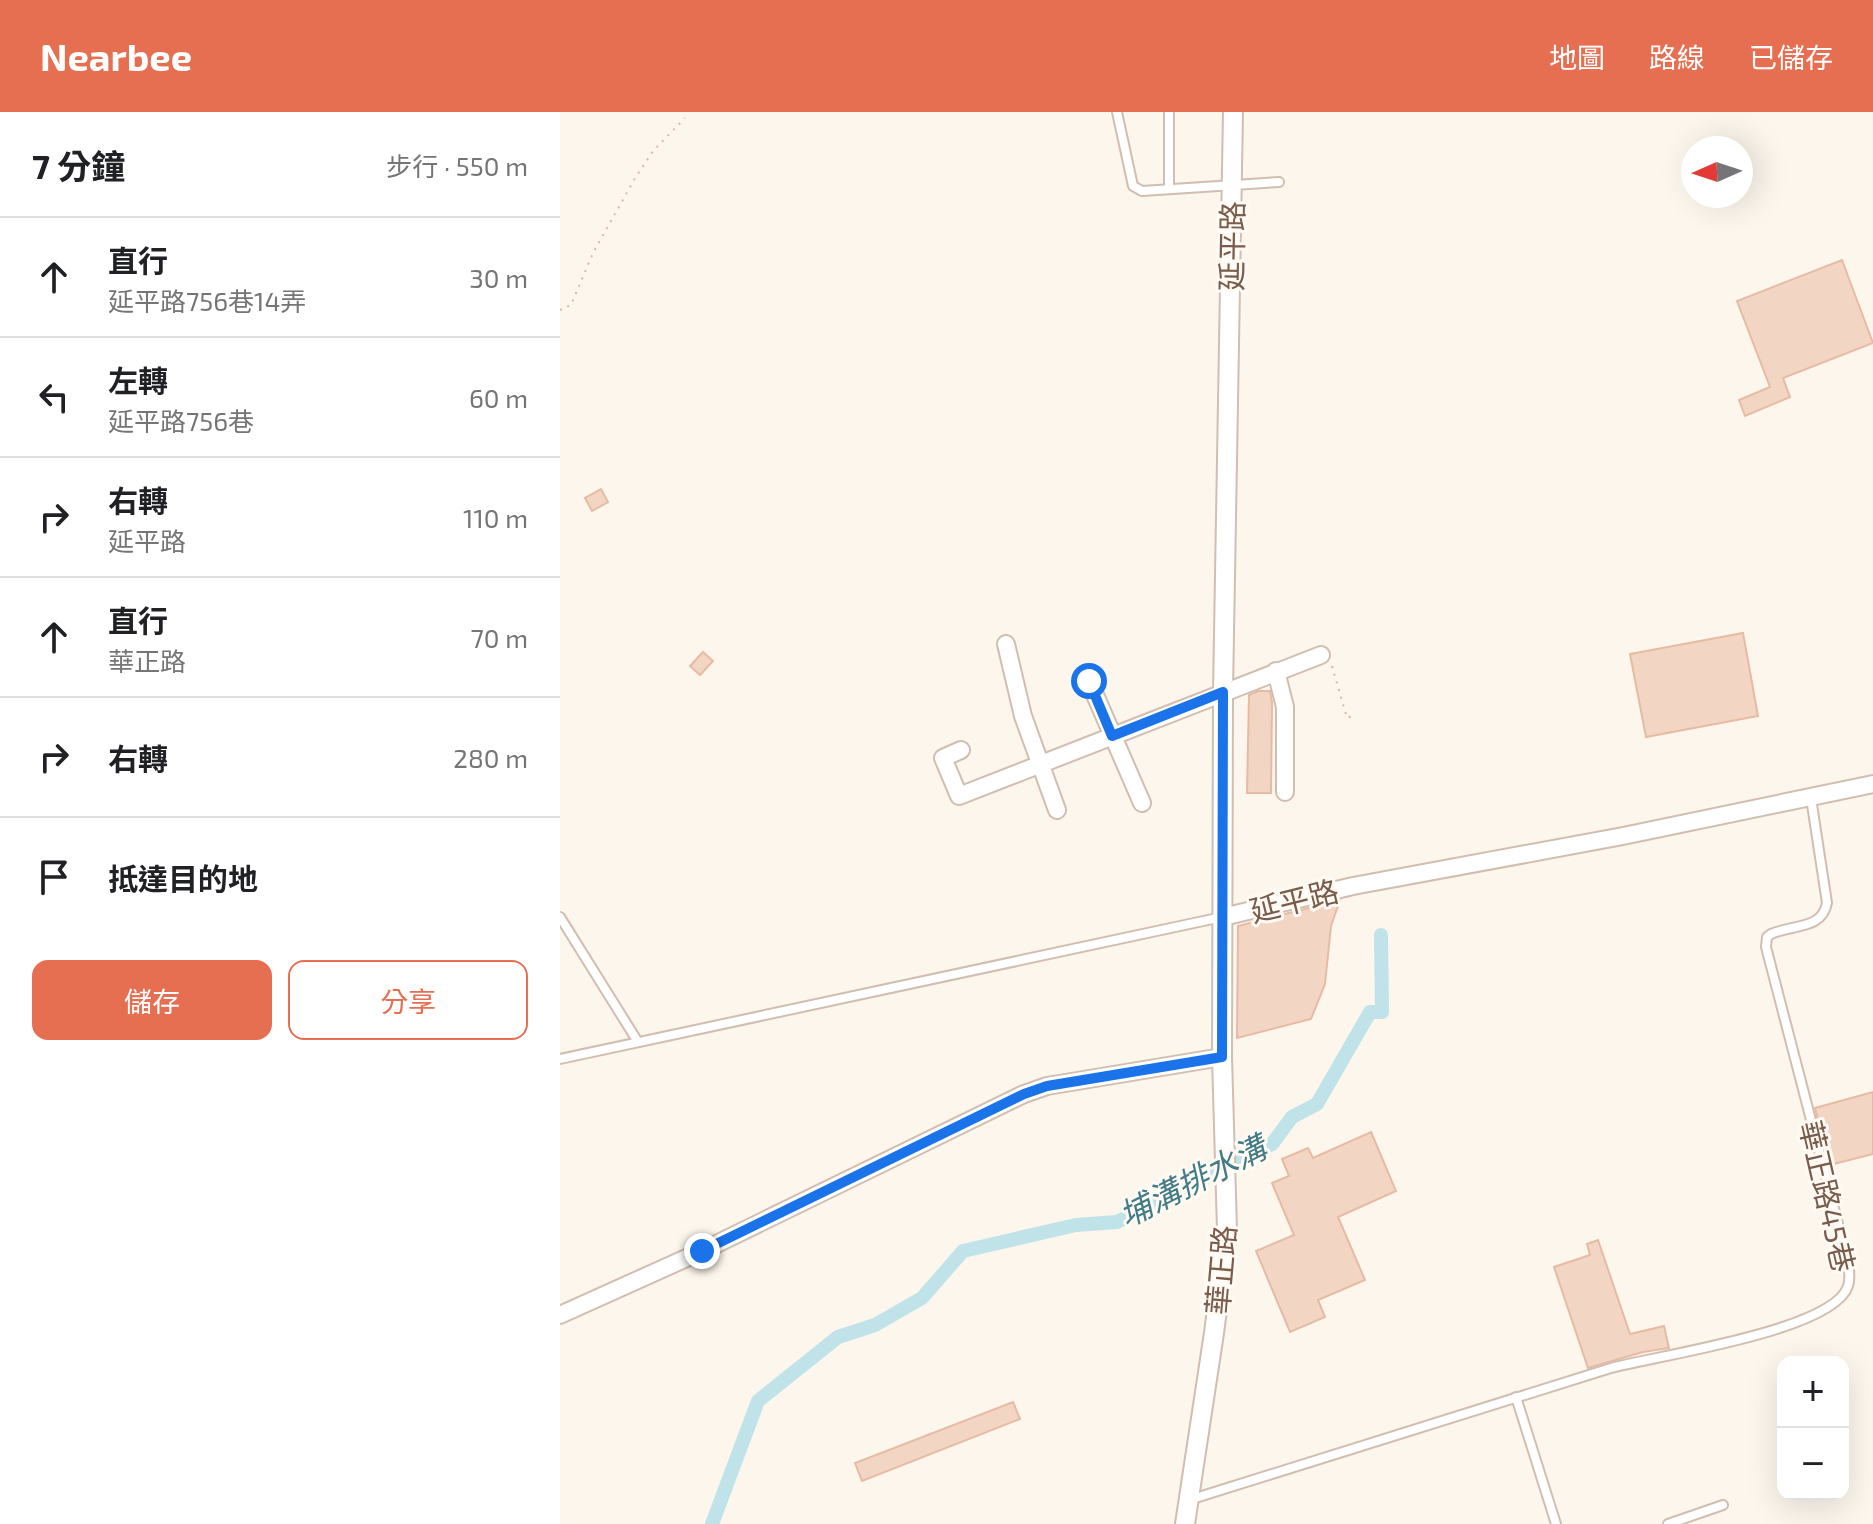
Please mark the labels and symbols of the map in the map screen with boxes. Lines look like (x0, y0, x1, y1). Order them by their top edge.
north arrow (1681, 136, 1753, 208)
street label: 延平路 (1212, 201, 1250, 291)
route start (1071, 663, 1107, 699)
street label: 延平路 (1246, 872, 1342, 928)
street label: 華正路45巷 (1793, 1117, 1863, 1275)
water label: 埔溝排水溝 (1112, 1125, 1275, 1233)
street label: 華正路 (1198, 1224, 1242, 1316)
route end (684, 1233, 720, 1269)

